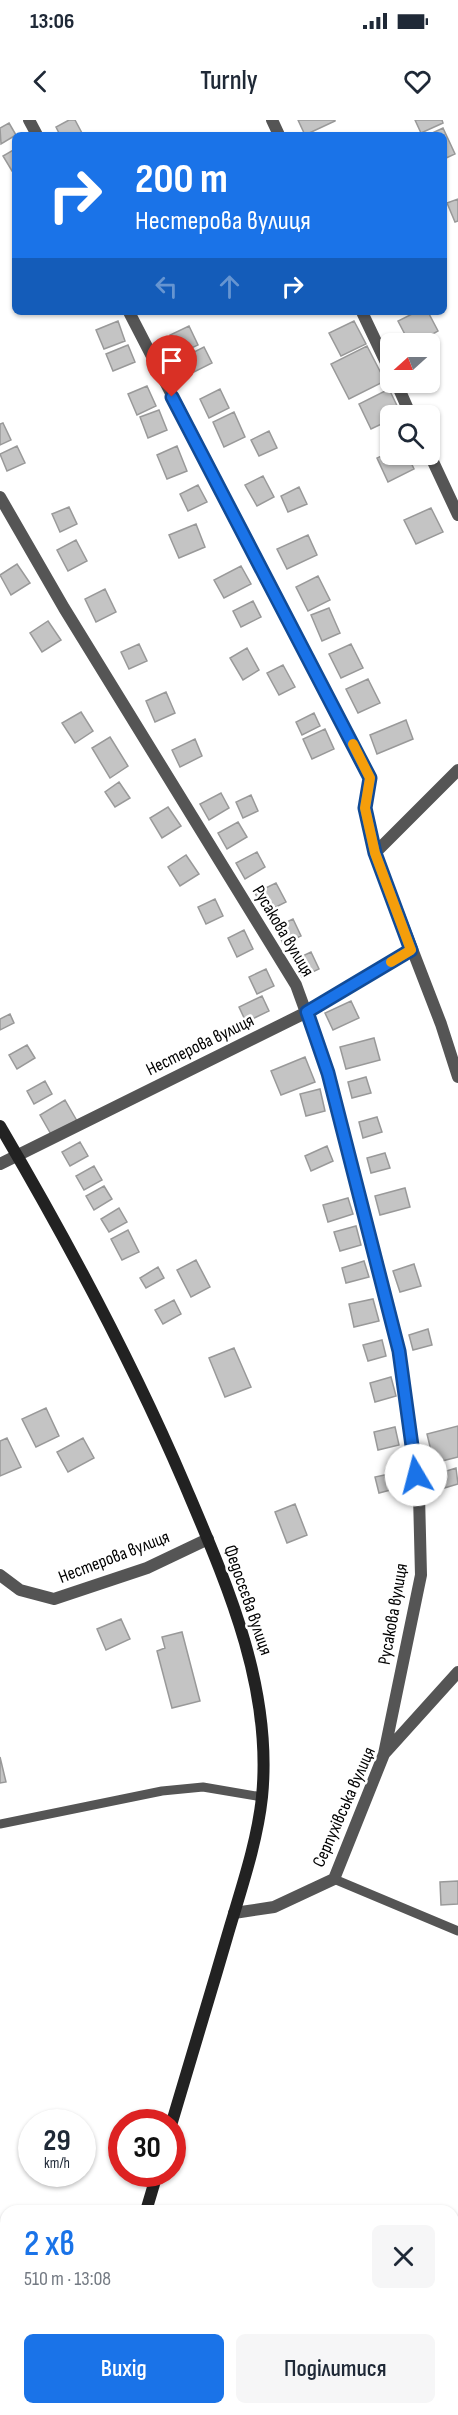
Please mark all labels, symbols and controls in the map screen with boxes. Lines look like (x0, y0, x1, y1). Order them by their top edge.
text: 13:06 (30, 8, 74, 35)
icon: back (24, 65, 57, 98)
text: Turnly (200, 65, 258, 97)
icon: heart (401, 65, 434, 98)
text: 200 m (135, 154, 228, 205)
icon: right (36, 156, 114, 234)
text: Нестерова вулиця (135, 205, 311, 237)
icon: left (150, 270, 183, 303)
icon: ahead (213, 270, 246, 303)
icon: right (276, 270, 309, 303)
north arrow (380, 333, 440, 393)
map controls (380, 333, 440, 465)
pin (146, 335, 197, 397)
icon: arrive (155, 344, 188, 377)
button: search (380, 405, 440, 465)
street label: Русакова вулиця (248, 882, 318, 980)
street label: Нестерова вулиця (143, 1010, 257, 1080)
position arrow (384, 1443, 448, 1507)
street label: Нестерова вулиця (56, 1526, 172, 1588)
street label: Федосєєва вулиця (219, 1542, 277, 1658)
street label: Русакова вулиця (374, 1562, 412, 1666)
street label: Серпухівська вулиця (308, 1744, 380, 1870)
speed limit sign: 30 (108, 2109, 186, 2187)
text: 29 (43, 2123, 71, 2159)
text: km/h (44, 2154, 70, 2173)
text: 2 хв (24, 2223, 75, 2266)
button: close (372, 2225, 435, 2288)
text: 510 m · 13:08 (24, 2267, 111, 2291)
button: Вихід (24, 2334, 224, 2403)
button: Поділитися (236, 2334, 435, 2403)

